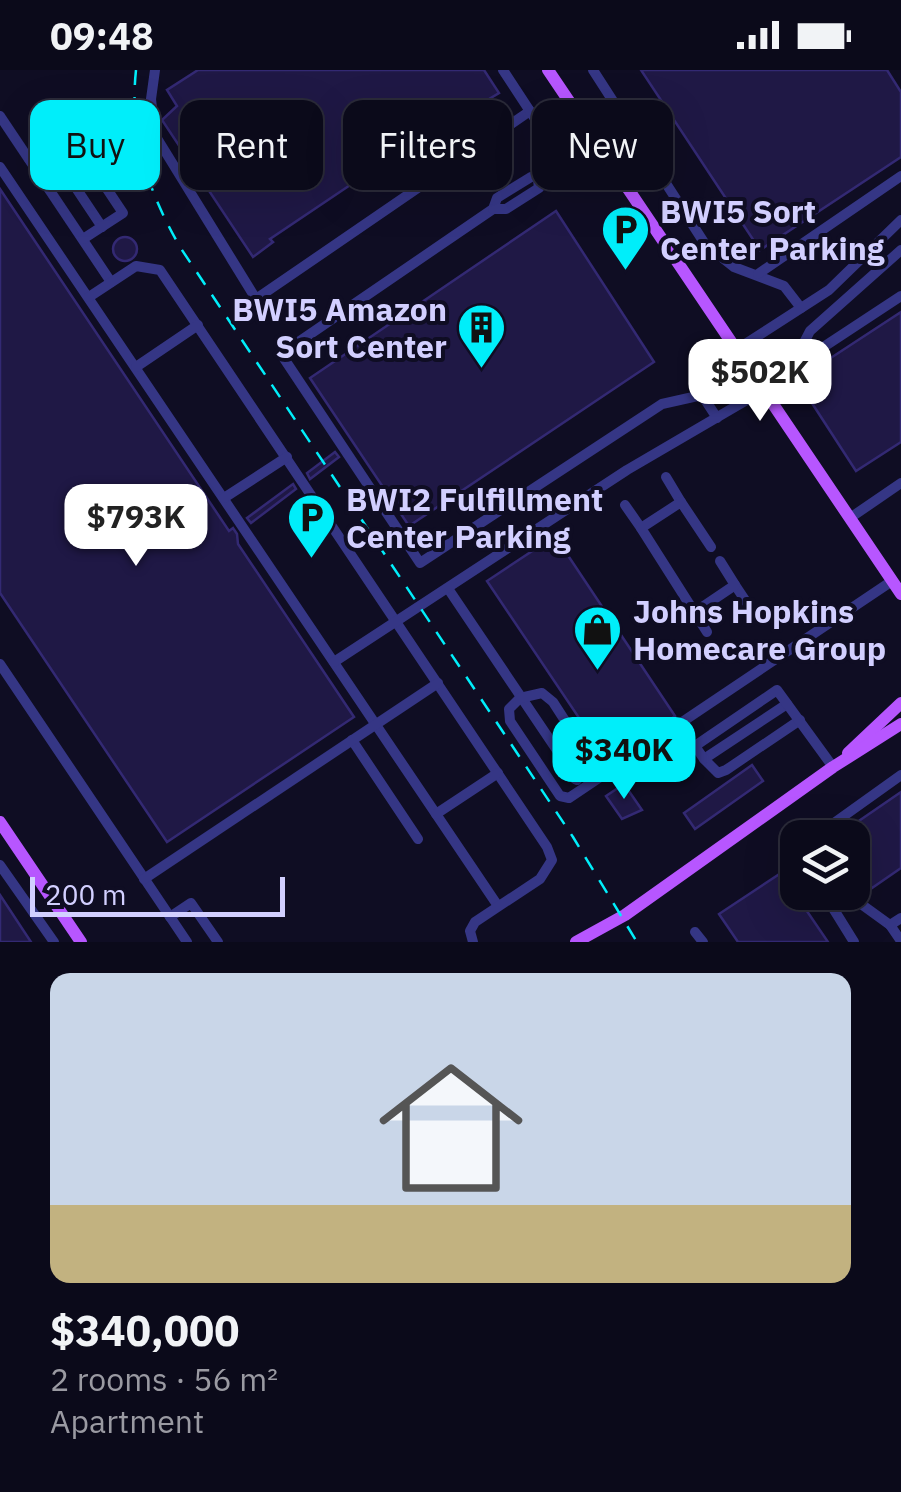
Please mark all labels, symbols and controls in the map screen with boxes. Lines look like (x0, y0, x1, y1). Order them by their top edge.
text: 09:48 (50, 11, 154, 60)
chip: Buy (30, 100, 160, 190)
chip: Rent (180, 100, 323, 190)
chip: Filters (343, 100, 512, 190)
chip: New (532, 100, 673, 190)
place label: BWI5 Sort Center Parking (660, 190, 885, 269)
parking icon: BWI5 Sort Center Parking (599, 204, 651, 272)
place label: BWI5 Amazon Sort Center (232, 288, 447, 367)
building icon: BWI5 Amazon Sort Center (456, 302, 508, 370)
pin: $502K (690, 339, 830, 424)
text: $502K (710, 350, 810, 392)
place label: BWI2 Fulfillment Center Parking (346, 478, 603, 557)
pin: $793K (66, 484, 206, 569)
parking icon: BWI2 Fulfillment Center Parking (285, 492, 337, 560)
text: $793K (86, 495, 186, 537)
place label: Johns Hopkins Homecare Group (633, 590, 886, 669)
shop icon: Johns Hopkins Homecare Group (572, 604, 624, 672)
pin: $340K (554, 717, 694, 802)
text: $340K (574, 728, 674, 770)
map controls (780, 820, 870, 910)
button: layers (780, 820, 870, 910)
scale bar (30, 872, 285, 916)
text: 200 m (45, 876, 126, 913)
icon: home (361, 1038, 541, 1218)
text: $340,000 (50, 1303, 239, 1358)
text: 2 rooms · 56 m² (50, 1358, 278, 1400)
text: Apartment (50, 1400, 204, 1442)

